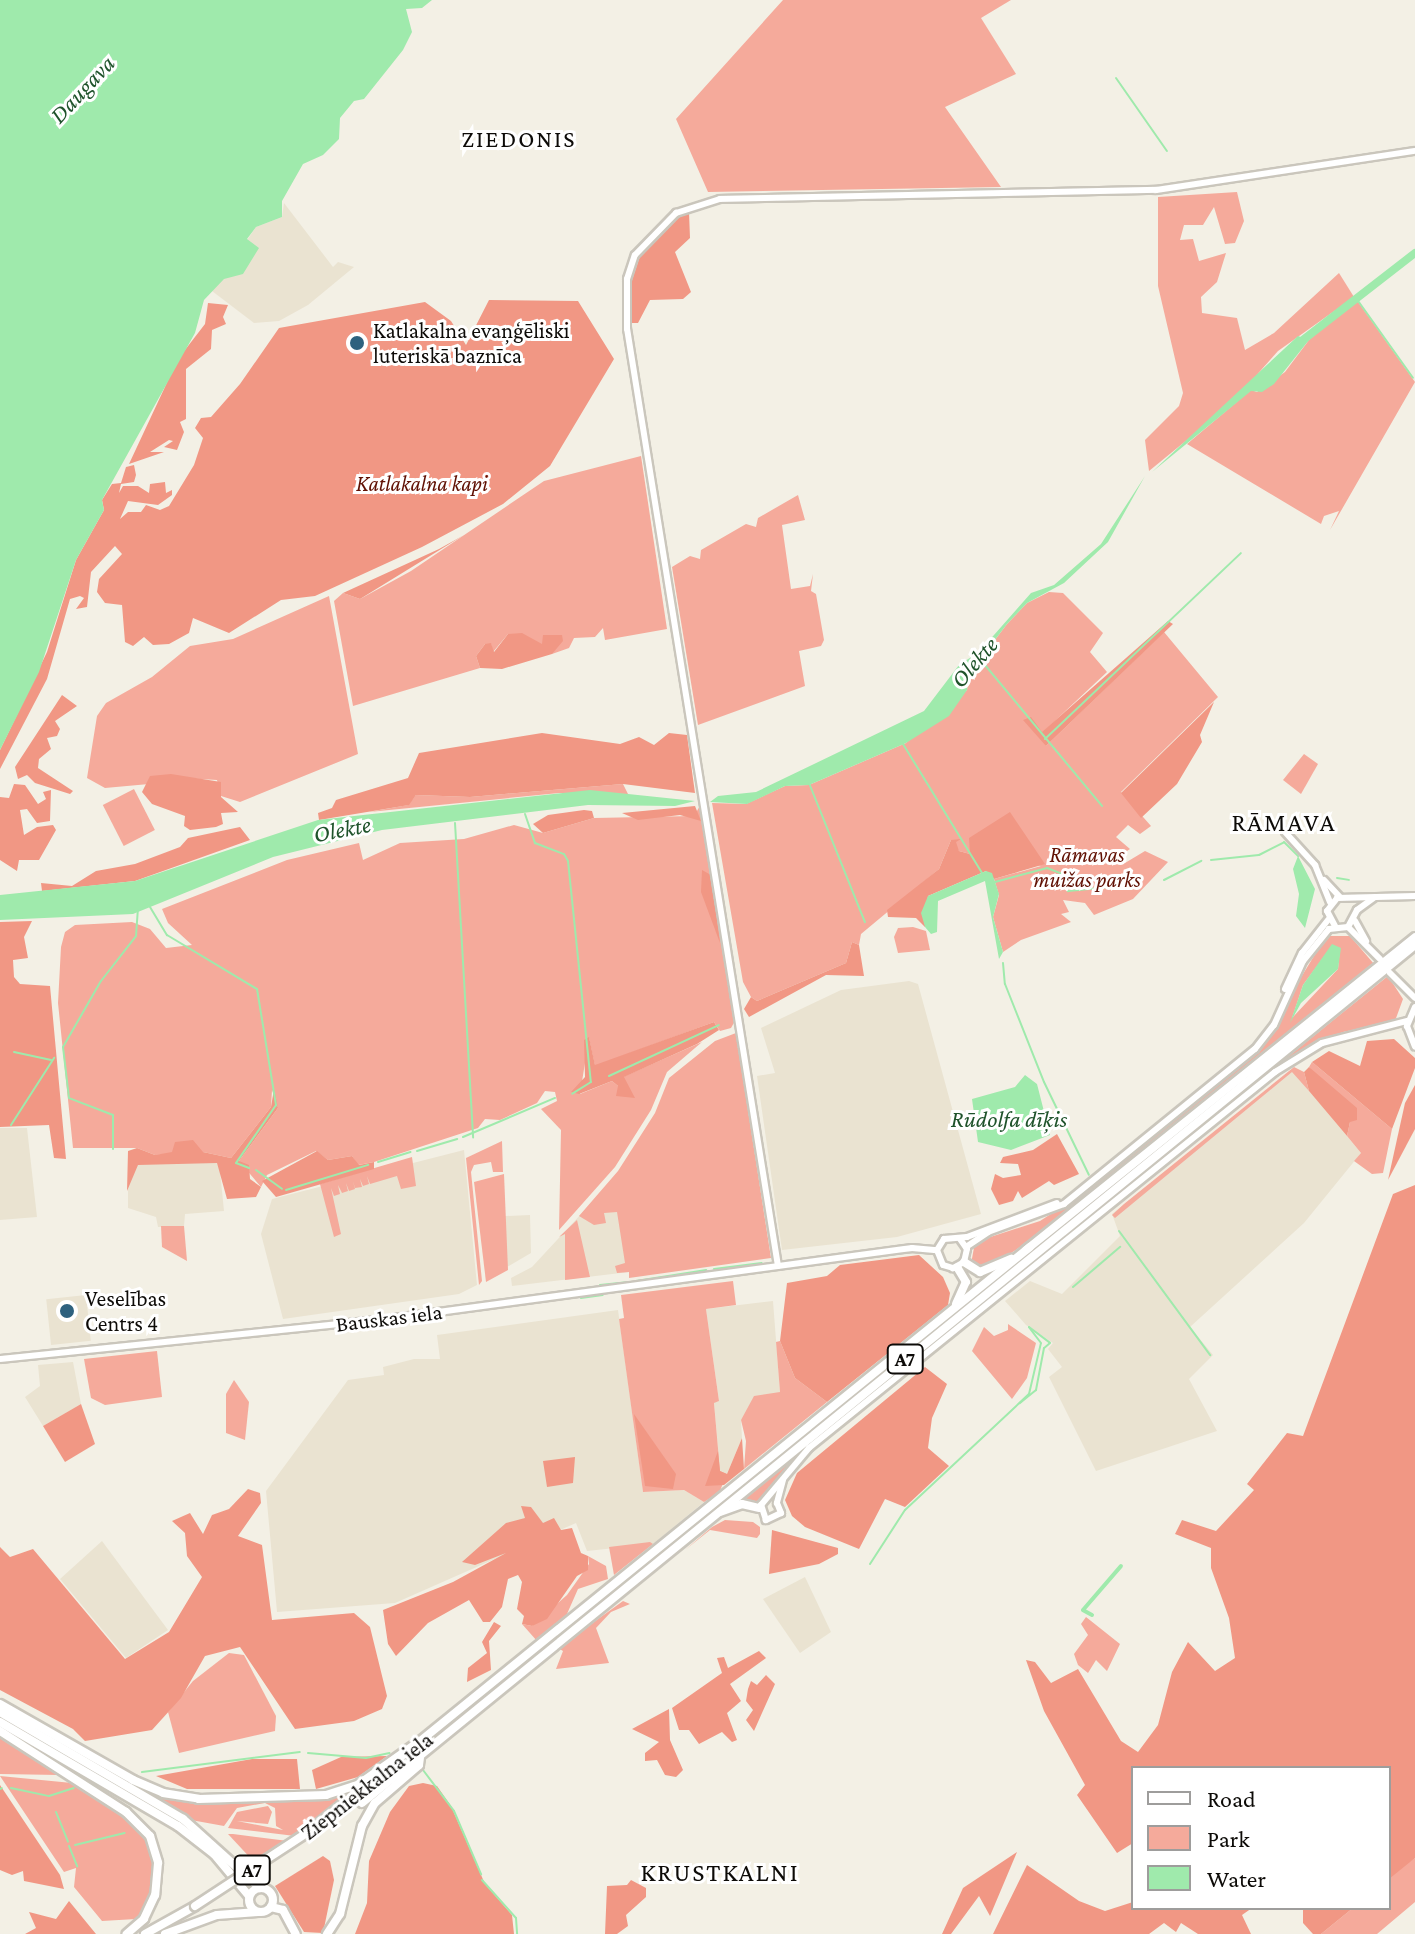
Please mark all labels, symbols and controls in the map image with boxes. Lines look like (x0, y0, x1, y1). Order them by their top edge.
water label: Daugava (43, 49, 121, 129)
district label: ZIEDONIS (461, 125, 577, 153)
place label: Katlakalna evaņģēliski luteriskā baznīca (373, 317, 570, 368)
marker: Katlakalna evaņģēliski luteriskā baznīca (348, 334, 366, 352)
park label: Katlakalna kapi (356, 471, 488, 497)
water label: Olekte (944, 631, 1004, 693)
district label: RĀMAVA (1232, 807, 1336, 839)
water label: Olekte (311, 809, 373, 849)
park label: Rāmavas muižas parks (1033, 841, 1141, 892)
water label: Rūdolfa dīķis (951, 1105, 1067, 1133)
place label: Veselības Centrs 4 (85, 1285, 166, 1336)
street label: Bauskas iela (334, 1298, 444, 1338)
marker: Veselības Centrs 4 (56, 1300, 78, 1322)
road number: A7 (885, 1343, 925, 1375)
street label: Ziepniekkalna iela (296, 1726, 438, 1846)
legend (1131, 1766, 1391, 1910)
text: Road (1207, 1785, 1256, 1812)
text: Park (1207, 1825, 1250, 1852)
road number: A7 (232, 1854, 272, 1886)
district label: KRUSTKALNI (640, 1857, 800, 1889)
text: Water (1207, 1865, 1266, 1892)

